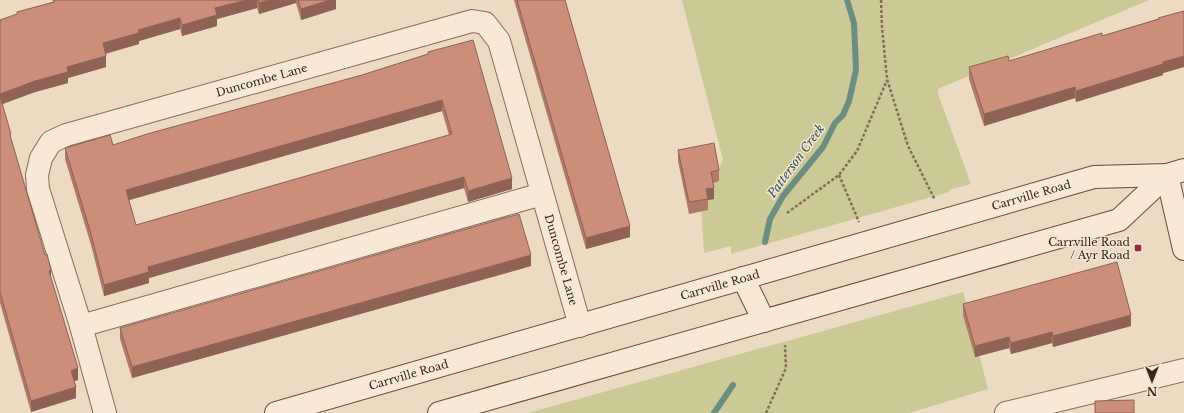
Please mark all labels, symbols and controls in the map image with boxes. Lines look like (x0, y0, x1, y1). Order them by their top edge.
street label: Duncombe Lane (214, 61, 309, 100)
water label: Patterson Creek (763, 121, 827, 201)
street label: Carrville Road (990, 177, 1073, 213)
street label: Duncombe Lane (542, 213, 581, 307)
place label: Carrville Road / Ayr Road (1048, 235, 1131, 262)
marker: Carrville Road / Ayr Road (1133, 243, 1143, 253)
street label: Carrville Road (679, 267, 762, 303)
street label: Carrville Road (367, 357, 450, 393)
north arrow (1132, 361, 1172, 401)
text: N (1146, 384, 1157, 398)

